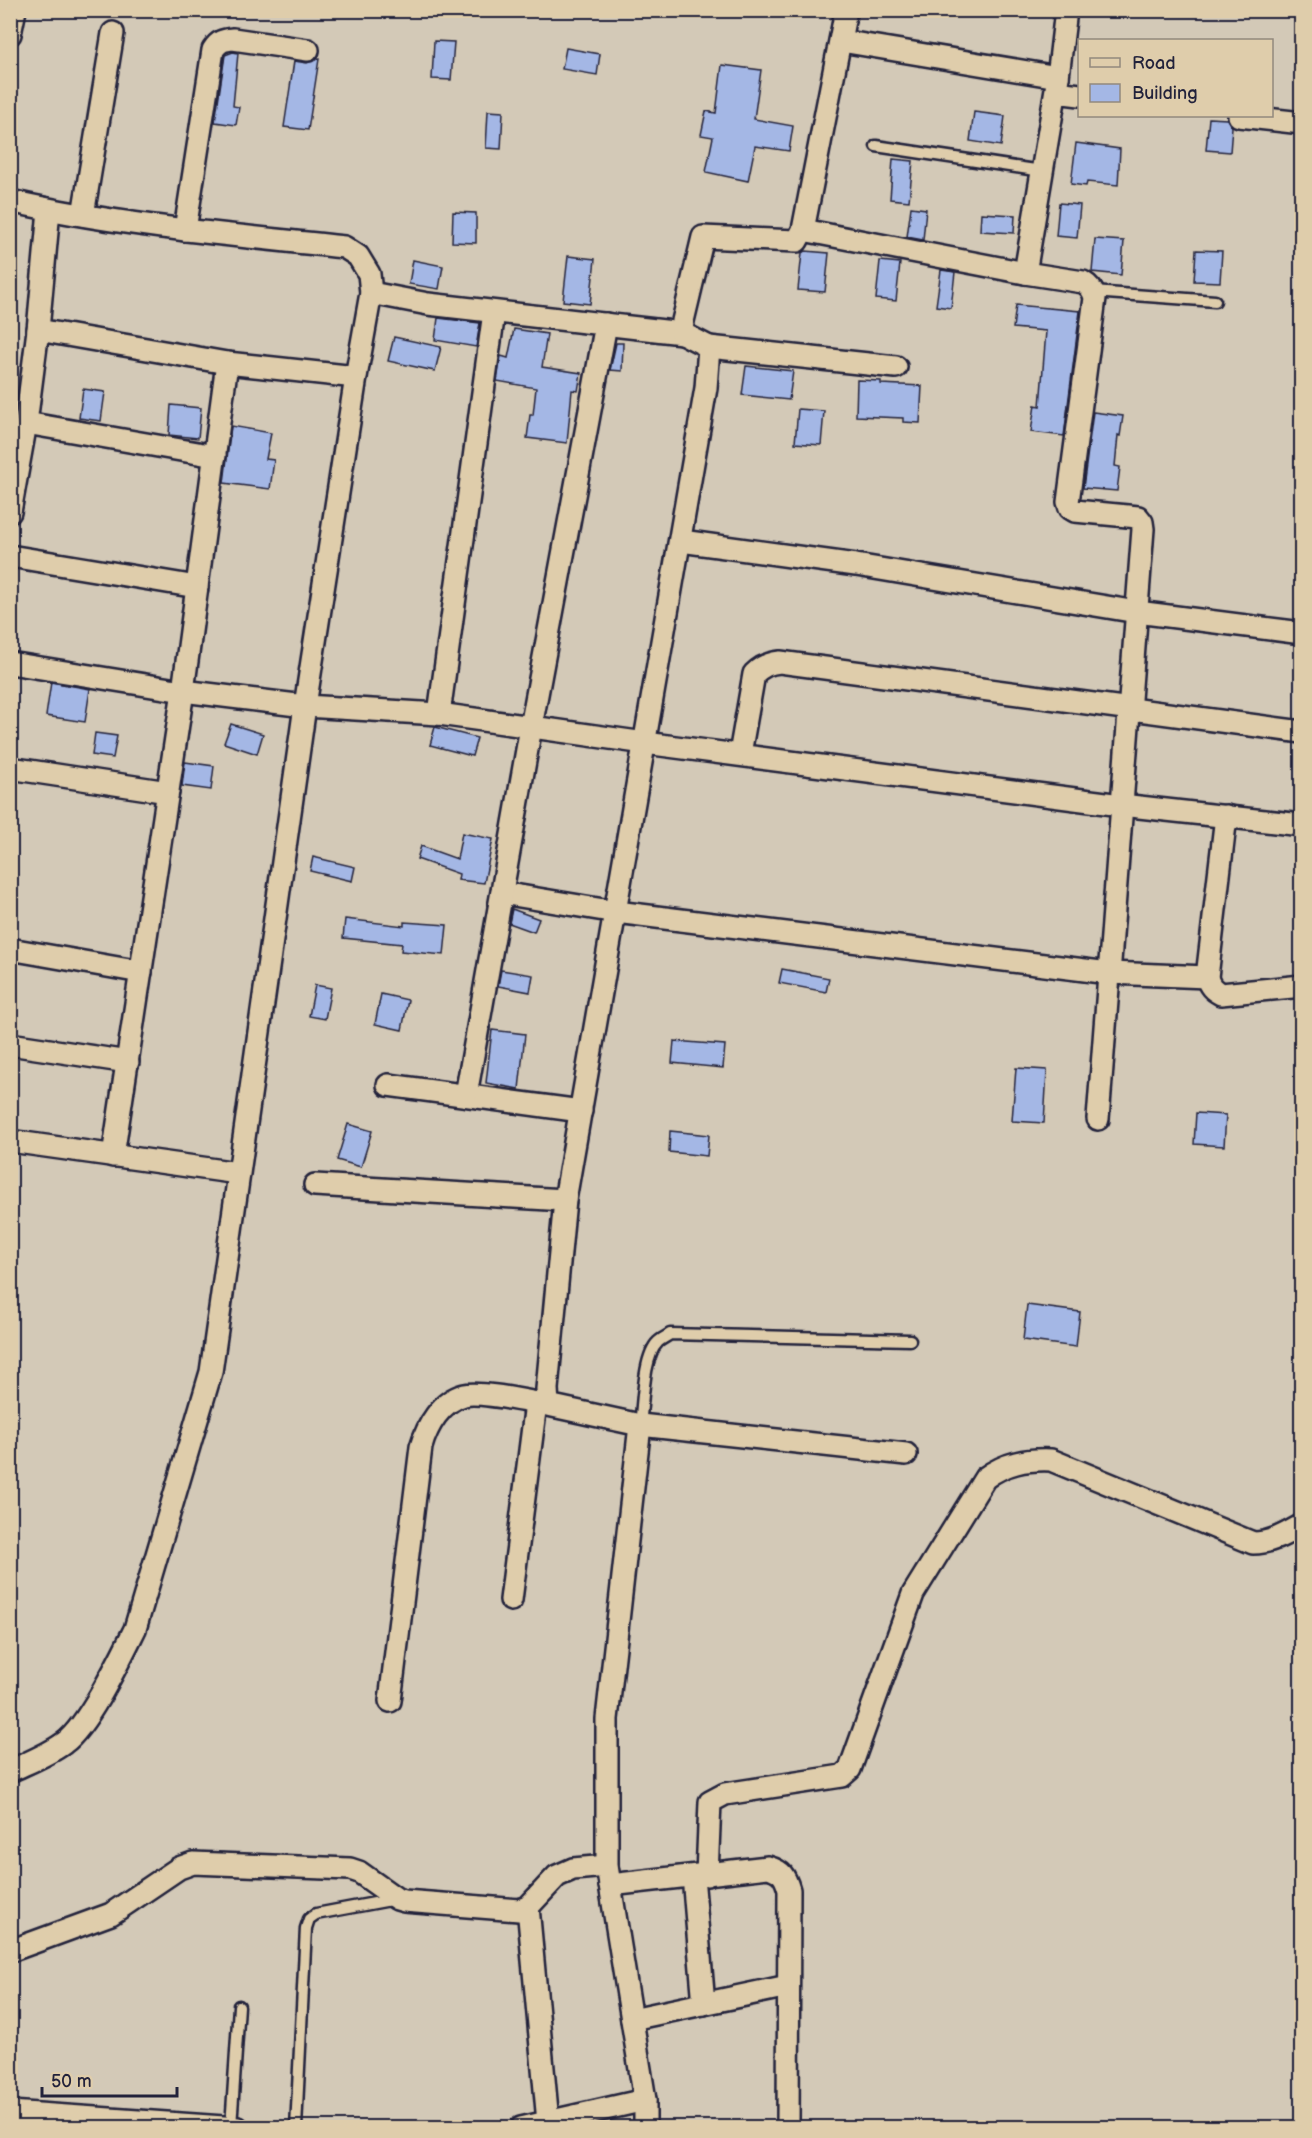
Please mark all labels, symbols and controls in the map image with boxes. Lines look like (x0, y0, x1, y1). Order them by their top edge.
legend (1078, 39, 1273, 117)
text: Road (1132, 53, 1176, 74)
text: Building (1132, 83, 1198, 104)
scale bar (42, 2060, 177, 2098)
text: 50 m (51, 2071, 92, 2092)

